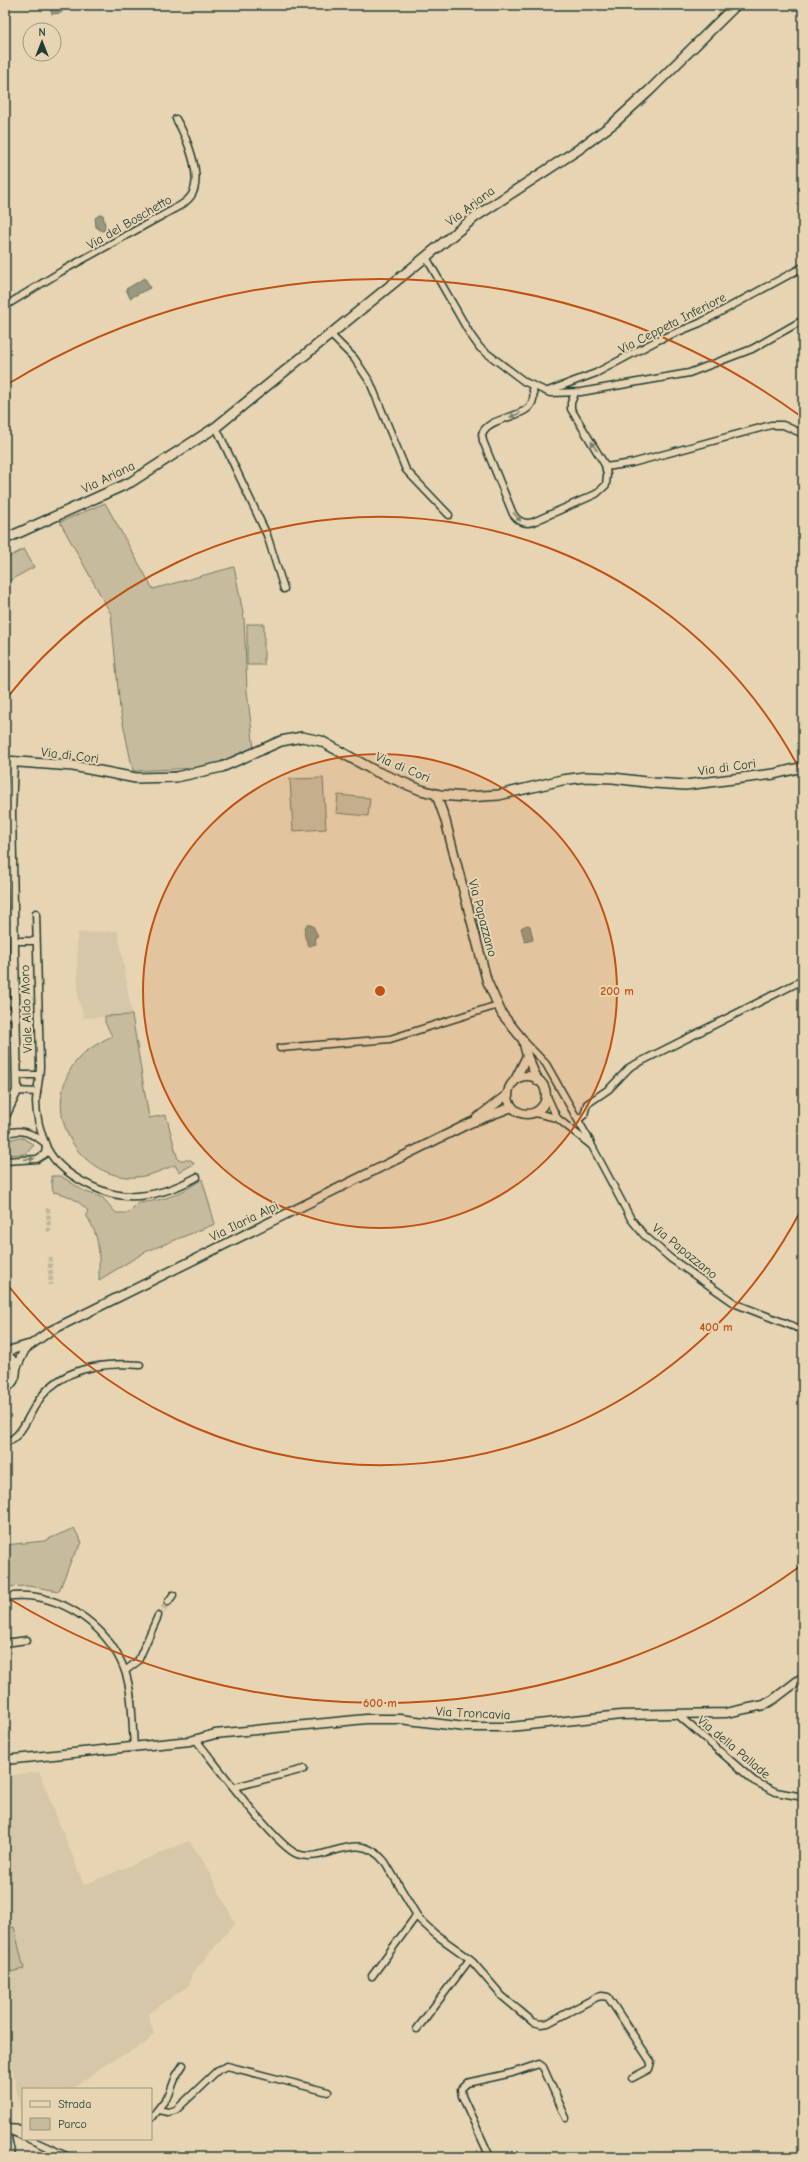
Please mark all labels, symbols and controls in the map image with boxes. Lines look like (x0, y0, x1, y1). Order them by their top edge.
north arrow (22, 22, 62, 62)
text: N (38, 26, 46, 39)
street label: Via Ariana (443, 183, 497, 229)
street label: Via del Boschetto (84, 192, 174, 252)
street label: Via Ceppeta Inferiore (616, 289, 729, 357)
one-way arrow (508, 412, 520, 418)
one-way arrow (590, 440, 597, 452)
street label: Via Ariana (79, 458, 137, 496)
one-way arrow (512, 512, 521, 522)
street label: Via di Cori (40, 744, 100, 766)
street label: Via di Cori (373, 749, 433, 785)
street label: Via di Cori (697, 756, 757, 778)
street label: Via Papazzano (465, 878, 501, 959)
street label: Viale Aldo Moro (17, 964, 35, 1053)
centre of rings (373, 984, 387, 998)
text: 200 m (600, 984, 634, 998)
one-way arrow (23, 1156, 35, 1163)
street label: Via Ilaria Alpi (207, 1198, 281, 1244)
street label: Via Papazzano (649, 1220, 721, 1282)
text: 400 m (699, 1320, 733, 1334)
text: 600 m (363, 1696, 397, 1710)
street label: Via Troncavia (435, 1704, 511, 1722)
street label: Via della Pallade (695, 1712, 774, 1782)
legend (22, 2088, 152, 2140)
text: Strada (58, 2097, 91, 2111)
text: Parco (58, 2117, 87, 2131)

